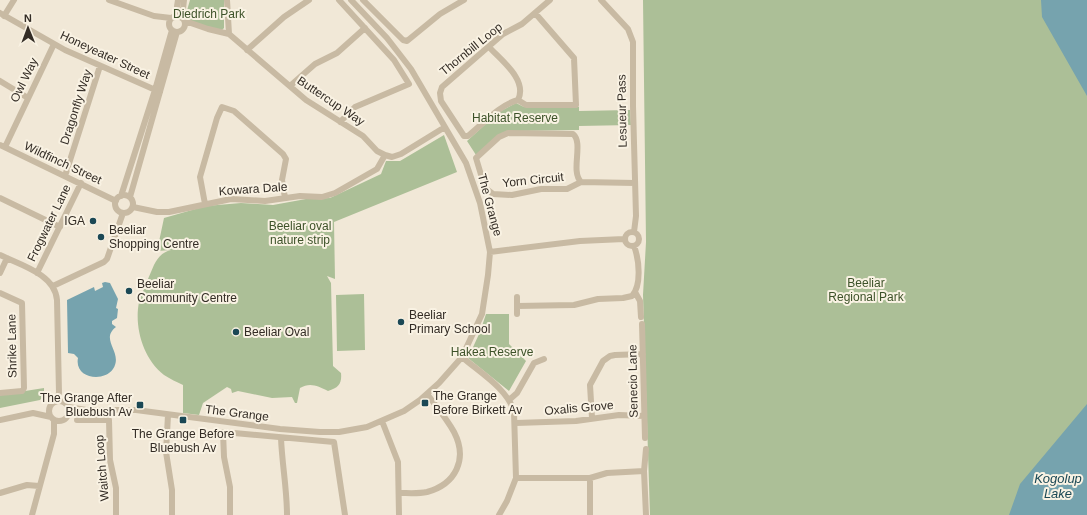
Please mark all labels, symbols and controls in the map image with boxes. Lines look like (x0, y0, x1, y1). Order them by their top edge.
park label: Diedrich Park (173, 7, 246, 21)
north arrow (8, 8, 48, 48)
text: N (24, 12, 32, 24)
street label: Thornbill Loop (437, 19, 505, 78)
street label: Honeyeater Street (58, 28, 153, 82)
street label: Owl Way (7, 56, 41, 104)
street label: Dragonfly Way (57, 68, 95, 146)
street label: Buttercup Way (295, 73, 367, 129)
street label: Lesueur Pass (614, 74, 630, 148)
park label: Habitat Reserve (472, 111, 558, 125)
street label: Wildfinch Street (22, 139, 105, 187)
street label: Yorn Circuit (502, 170, 565, 190)
street label: The Grange (475, 172, 505, 238)
street label: Kowara Dale (218, 180, 288, 198)
street label: Frogwater Lane (24, 182, 74, 264)
place label: IGA (64, 214, 85, 228)
marker: IGA (88, 216, 98, 226)
park label: Beeliar oval nature strip (269, 219, 331, 247)
place label: Beeliar Shopping Centre (109, 223, 199, 251)
marker: Beeliar Shopping Centre (96, 232, 106, 242)
park label: Beeliar Regional Park (828, 276, 905, 304)
place label: Beeliar Community Centre (137, 277, 237, 305)
marker: Beeliar Community Centre (124, 286, 134, 296)
place label: Beeliar Primary School (409, 308, 490, 336)
street label: Shrike Lane (4, 314, 20, 378)
marker: Beeliar Primary School (396, 317, 406, 327)
place label: Beeliar Oval (244, 325, 309, 339)
marker: Beeliar Oval (231, 327, 241, 337)
street label: Senecio Lane (625, 344, 641, 418)
park label: Hakea Reserve (451, 345, 534, 359)
place label: The Grange Before Birkett Av (433, 389, 522, 417)
place label: The Grange After Bluebush Av (40, 391, 132, 419)
marker: The Grange Before Birkett Av (420, 398, 430, 408)
street label: Oxalis Grove (544, 398, 614, 418)
marker: The Grange After Bluebush Av (135, 400, 145, 410)
street label: The Grange (204, 402, 270, 424)
marker: The Grange Before Bluebush Av (178, 415, 188, 425)
place label: The Grange Before Bluebush Av (132, 427, 235, 455)
street label: Waitch Loop (92, 434, 112, 502)
water label: Kogolup Lake (1034, 471, 1082, 501)

